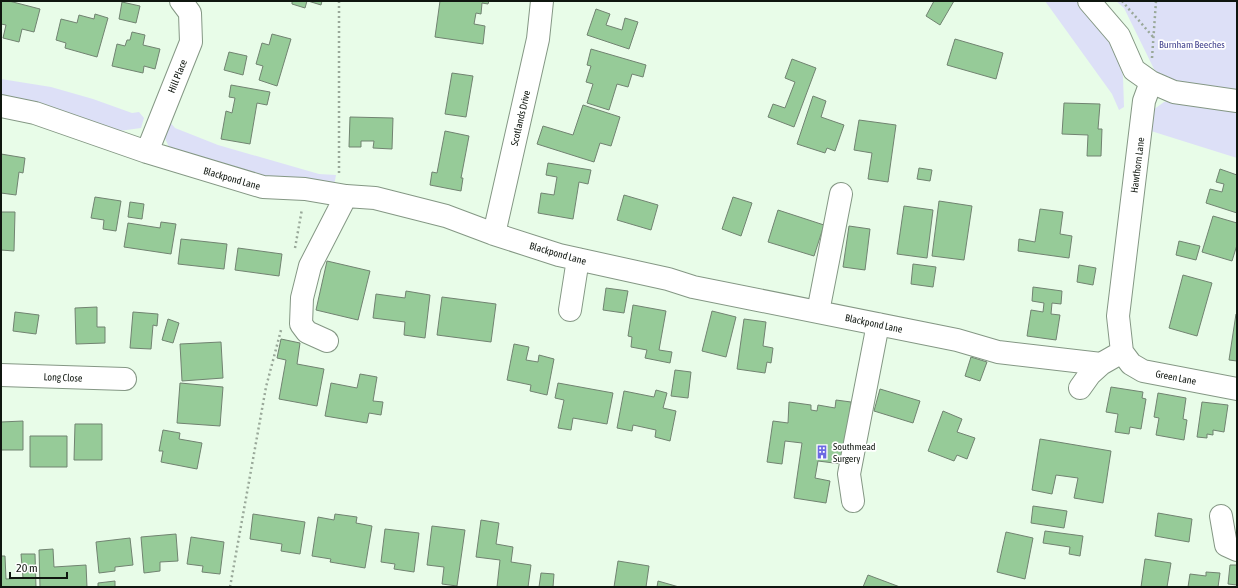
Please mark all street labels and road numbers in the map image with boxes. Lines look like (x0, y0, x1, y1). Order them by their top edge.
street label: Hill Place (166, 57, 189, 95)
street label: Scotlands Drive (509, 89, 532, 147)
street label: Hawthorn Lane (1129, 136, 1146, 193)
street label: Blackpond Lane (202, 165, 262, 192)
street label: Blackpond Lane (528, 240, 588, 267)
street label: Blackpond Lane (844, 312, 904, 335)
street label: Green Lane (1155, 368, 1198, 387)
street label: Long Close (43, 371, 83, 384)

